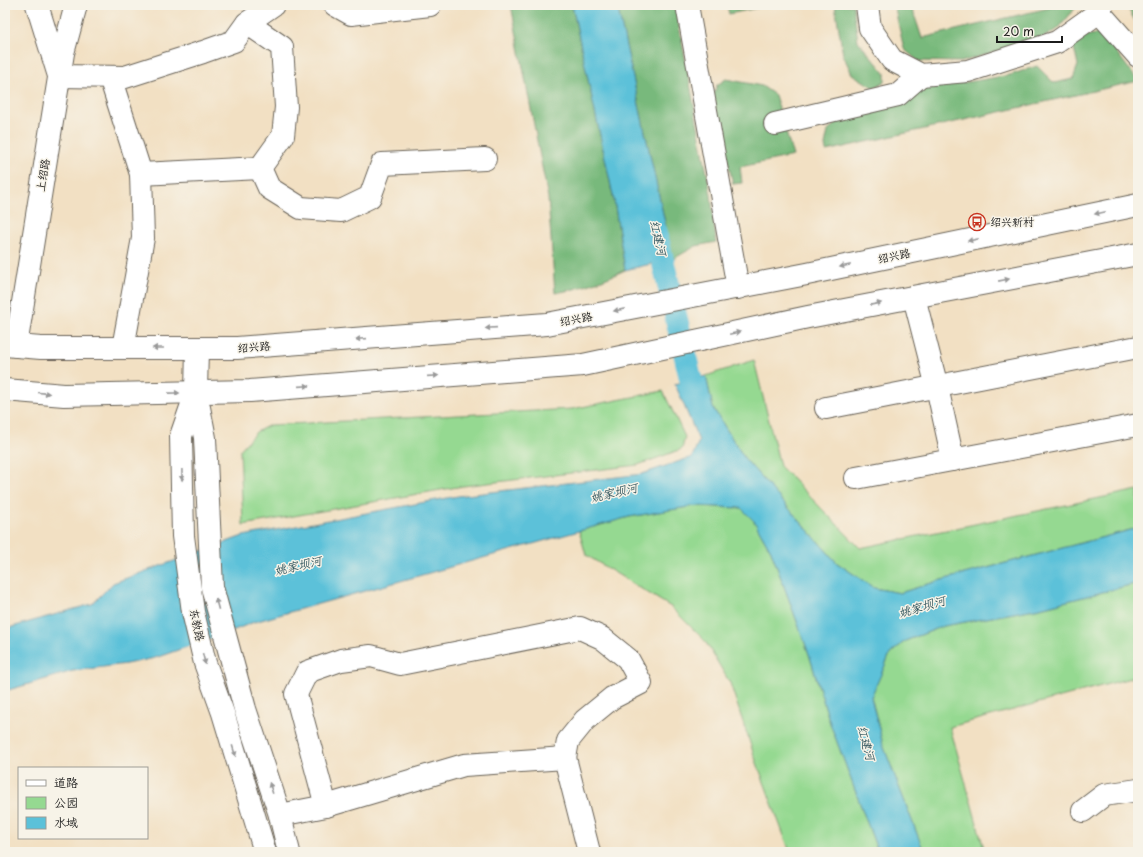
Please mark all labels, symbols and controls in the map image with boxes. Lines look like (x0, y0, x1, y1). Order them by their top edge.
scale bar (997, 18, 1062, 44)
text: 20 m (1003, 22, 1034, 40)
street label: 上绍路 (32, 157, 53, 193)
one-way arrow (1094, 210, 1106, 216)
bus stop icon: 绍兴新村 (967, 212, 987, 232)
place label: 绍兴新村 (990, 213, 1034, 230)
water label: 红建河 (646, 218, 672, 259)
one-way arrow (966, 237, 979, 243)
street label: 绍兴路 (876, 244, 912, 267)
one-way arrow (839, 264, 851, 270)
one-way arrow (997, 277, 1010, 283)
one-way arrow (870, 301, 882, 307)
street label: 绍兴路 (558, 307, 594, 330)
one-way arrow (613, 308, 626, 314)
one-way arrow (485, 325, 497, 332)
one-way arrow (729, 329, 741, 335)
one-way arrow (355, 335, 367, 342)
street label: 绍兴路 (237, 337, 271, 356)
one-way arrow (151, 345, 164, 351)
one-way arrow (427, 373, 439, 380)
one-way arrow (298, 383, 310, 390)
one-way arrow (38, 390, 50, 397)
one-way arrow (168, 390, 181, 396)
one-way arrow (178, 469, 185, 481)
water label: 姚家坝河 (588, 477, 641, 506)
water label: 姚家坝河 (272, 550, 325, 579)
water label: 姚家坝河 (896, 590, 949, 621)
one-way arrow (214, 598, 220, 610)
street label: 东教路 (186, 607, 209, 643)
one-way arrow (202, 652, 208, 665)
water label: 红建河 (854, 723, 881, 764)
one-way arrow (231, 745, 237, 757)
legend (18, 767, 148, 839)
text: 道路 (54, 773, 78, 791)
one-way arrow (268, 781, 274, 793)
text: 公园 (54, 793, 78, 811)
text: 水域 (54, 813, 78, 831)

